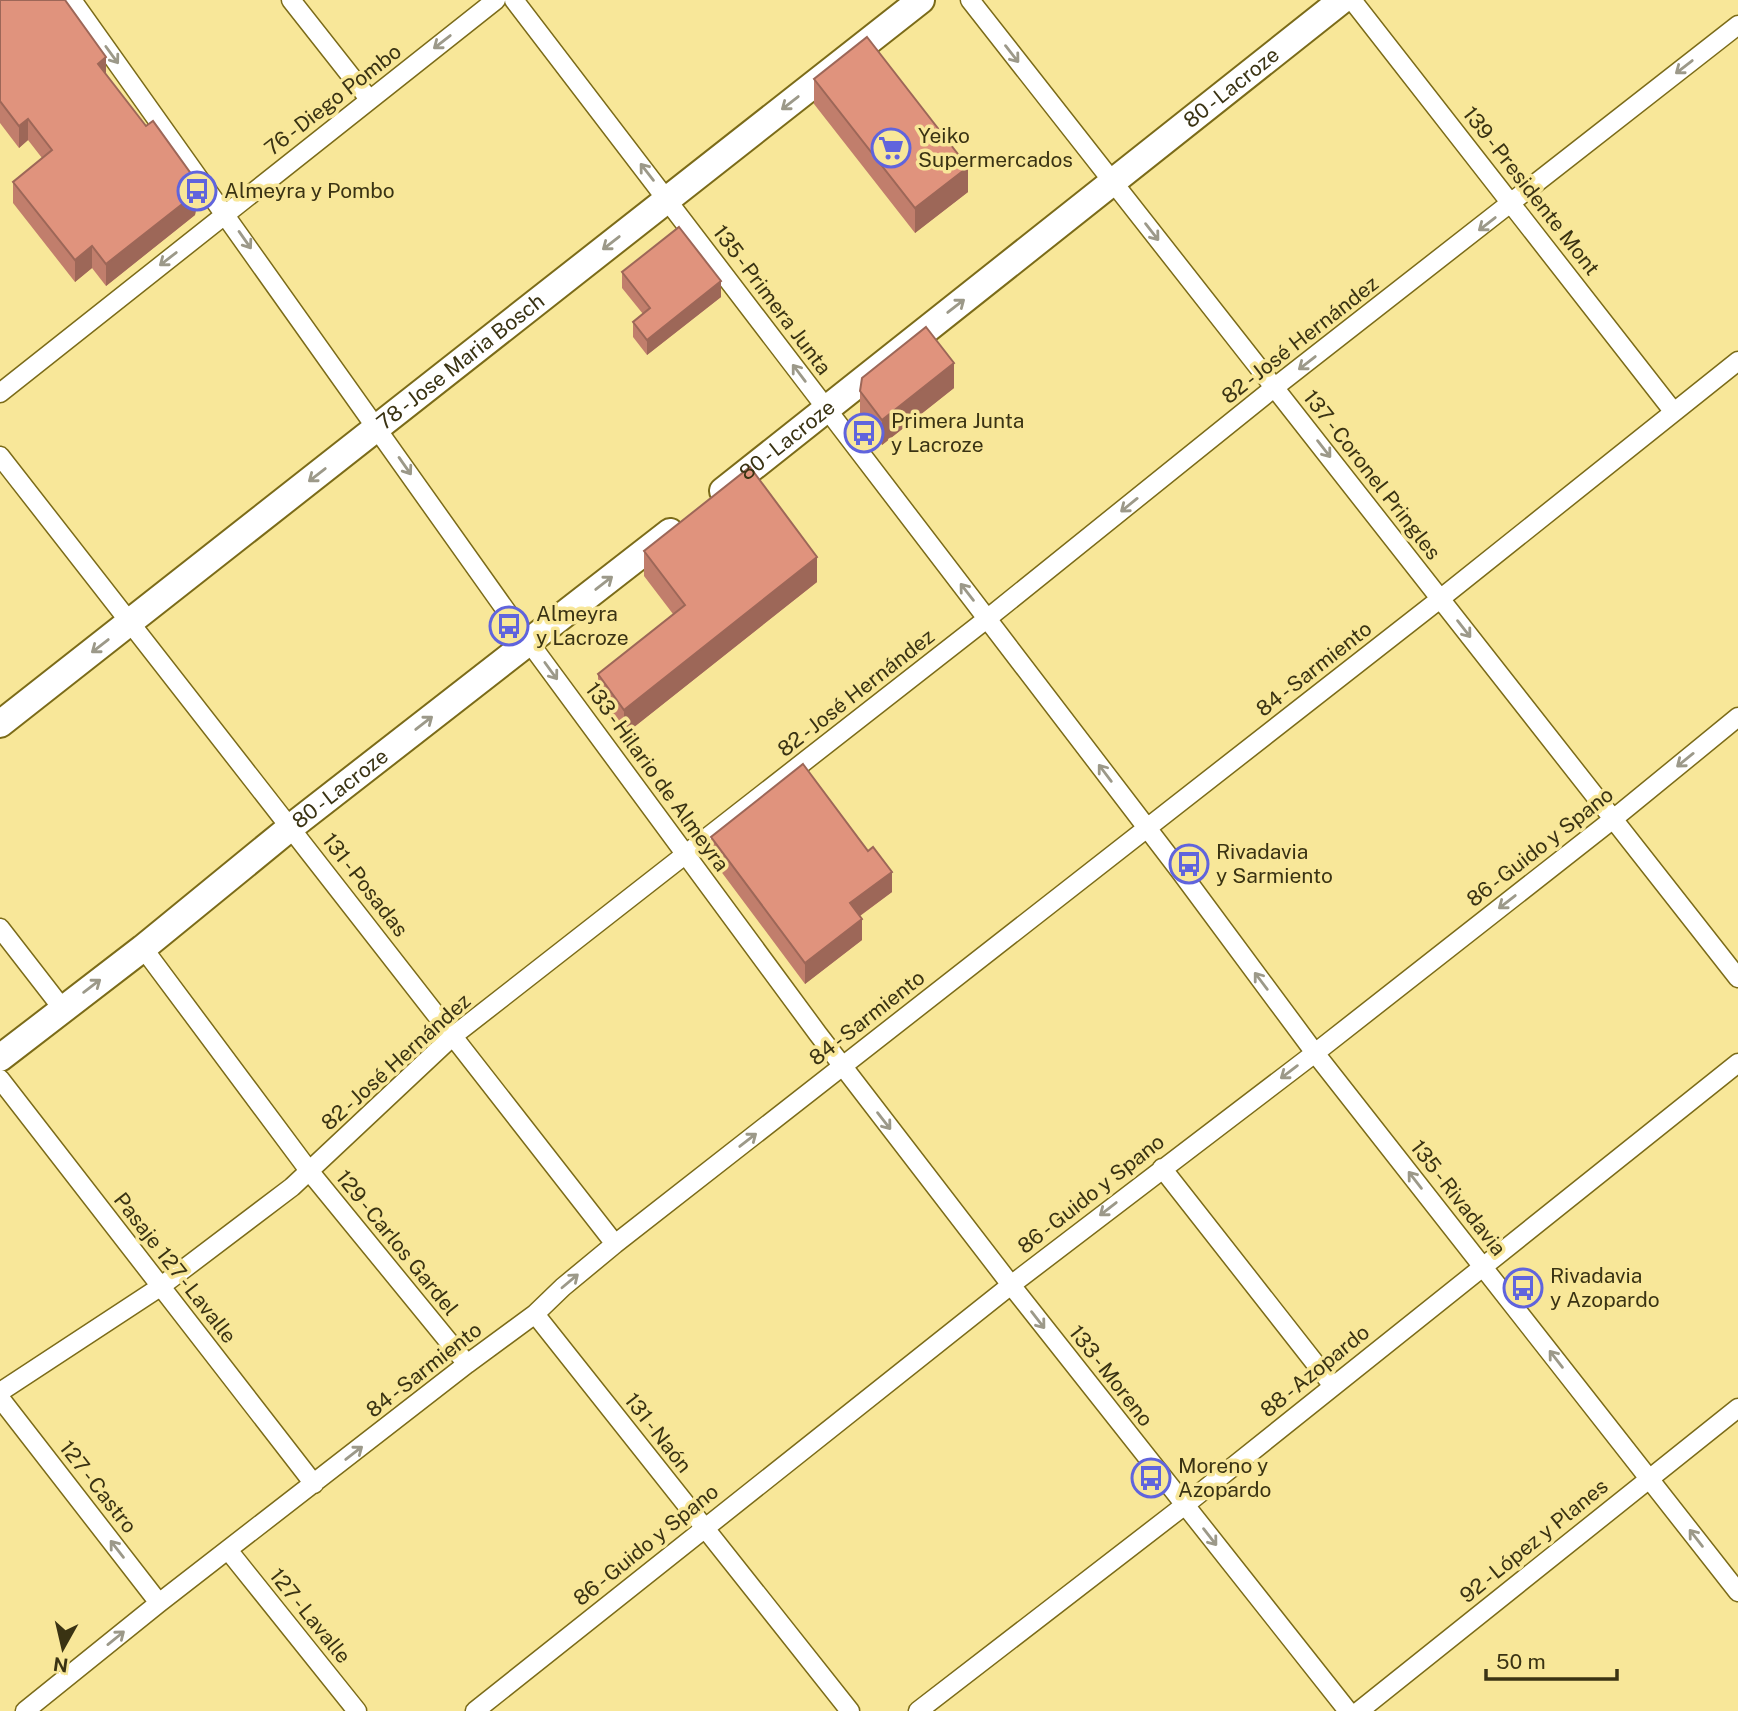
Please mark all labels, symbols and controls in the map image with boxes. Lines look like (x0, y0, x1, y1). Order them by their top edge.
one-way arrow (434, 34, 452, 50)
street label: 76 - Diego Pombo (259, 39, 406, 161)
street label: 80 - Lacroze (1178, 42, 1284, 133)
one-way arrow (1004, 44, 1019, 62)
one-way arrow (105, 45, 119, 64)
one-way arrow (1676, 60, 1694, 75)
one-way arrow (782, 95, 800, 110)
street label: 139 - Presidente Mont (1458, 101, 1605, 280)
place label: Yeiko Supermercados (918, 123, 1073, 172)
supermarket icon: Yeiko Supermercados (870, 127, 912, 169)
one-way arrow (640, 163, 655, 182)
bus stop icon: Almeyra y Pombo (176, 170, 218, 212)
place label: Almeyra y Pombo (224, 178, 395, 203)
one-way arrow (1478, 216, 1496, 231)
street label: 135 - Primera Junta (708, 220, 837, 379)
one-way arrow (1145, 223, 1160, 241)
one-way arrow (238, 230, 252, 249)
one-way arrow (603, 236, 621, 251)
one-way arrow (160, 252, 178, 267)
street label: 82 - José Hernández (1216, 271, 1383, 409)
street label: 78 - Jose Maria Bosch (372, 288, 549, 435)
one-way arrow (947, 299, 965, 314)
one-way arrow (1298, 355, 1317, 370)
one-way arrow (792, 364, 806, 383)
street label: 137 - Coronel Pringles (1298, 385, 1446, 565)
street label: 80 - Lacroze (734, 394, 840, 485)
place label: Primera Junta y Lacroze (891, 408, 1024, 457)
bus stop icon: Primera Junta y Lacroze (843, 412, 885, 454)
one-way arrow (1316, 440, 1331, 458)
one-way arrow (398, 456, 412, 475)
one-way arrow (309, 467, 327, 482)
one-way arrow (1121, 497, 1139, 513)
one-way arrow (594, 576, 613, 591)
one-way arrow (960, 584, 975, 602)
place label: Almeyra y Lacroze (536, 601, 629, 650)
bus stop icon: Almeyra y Lacroze (488, 605, 530, 647)
street label: 84 - Sarmiento (1251, 616, 1376, 721)
one-way arrow (1456, 619, 1471, 638)
street label: 82 - José Hernández (772, 624, 939, 762)
one-way arrow (91, 638, 109, 653)
one-way arrow (544, 661, 558, 680)
street label: 133 - Hilario de Almeyra (580, 677, 734, 876)
one-way arrow (415, 715, 433, 730)
street label: 80 - Lacroze (287, 743, 393, 833)
one-way arrow (1677, 752, 1695, 768)
one-way arrow (1098, 765, 1113, 783)
street label: 86 - Guido y Spano (1461, 782, 1618, 912)
street label: 131 - Posadas (317, 828, 414, 941)
place label: Rivadavia y Sarmiento (1216, 839, 1333, 888)
bus stop icon: Rivadavia y Sarmiento (1168, 843, 1210, 885)
one-way arrow (1499, 894, 1517, 909)
street label: 84 - Sarmiento (804, 965, 929, 1070)
one-way arrow (1254, 972, 1269, 990)
one-way arrow (82, 978, 101, 993)
street label: 82 - José Hernández (316, 988, 475, 1135)
one-way arrow (1280, 1065, 1299, 1079)
one-way arrow (876, 1111, 891, 1129)
street label: 86 - Guido y Spano (1012, 1129, 1169, 1259)
one-way arrow (739, 1132, 757, 1147)
street label: 135 - Rivadavia (1405, 1135, 1511, 1261)
street label: 129 - Carlos Gardel (331, 1165, 464, 1320)
one-way arrow (1408, 1172, 1423, 1190)
street label: Pasaje 127 - Lavalle (109, 1187, 242, 1348)
one-way arrow (1099, 1202, 1118, 1217)
place label: Rivadavia y Azopardo (1550, 1263, 1660, 1312)
bus stop icon: Rivadavia y Azopardo (1502, 1267, 1544, 1309)
one-way arrow (561, 1273, 579, 1289)
one-way arrow (1031, 1310, 1046, 1328)
street label: 84 - Sarmiento (361, 1317, 486, 1422)
street label: 88 - Azopardo (1255, 1319, 1374, 1422)
street label: 133 - Moreno (1064, 1320, 1159, 1431)
one-way arrow (1548, 1350, 1563, 1369)
street label: 131 - Naón (620, 1388, 697, 1477)
street label: 127 - Castro (55, 1436, 142, 1538)
one-way arrow (344, 1445, 363, 1460)
place label: Moreno y Azopardo (1178, 1453, 1271, 1502)
bus stop icon: Moreno y Azopardo (1130, 1457, 1172, 1499)
street label: 92 - López y Planes (1455, 1473, 1613, 1608)
street label: 86 - Guido y Spano (568, 1478, 723, 1611)
one-way arrow (1202, 1527, 1217, 1545)
one-way arrow (1688, 1530, 1703, 1548)
one-way arrow (110, 1541, 125, 1559)
street label: 127 - Lavalle (265, 1563, 356, 1668)
north arrow (28, 1613, 98, 1683)
one-way arrow (107, 1630, 125, 1645)
scale bar (1486, 1638, 1617, 1682)
text: 50 m (1496, 1649, 1546, 1674)
text: N (52, 1653, 70, 1677)

